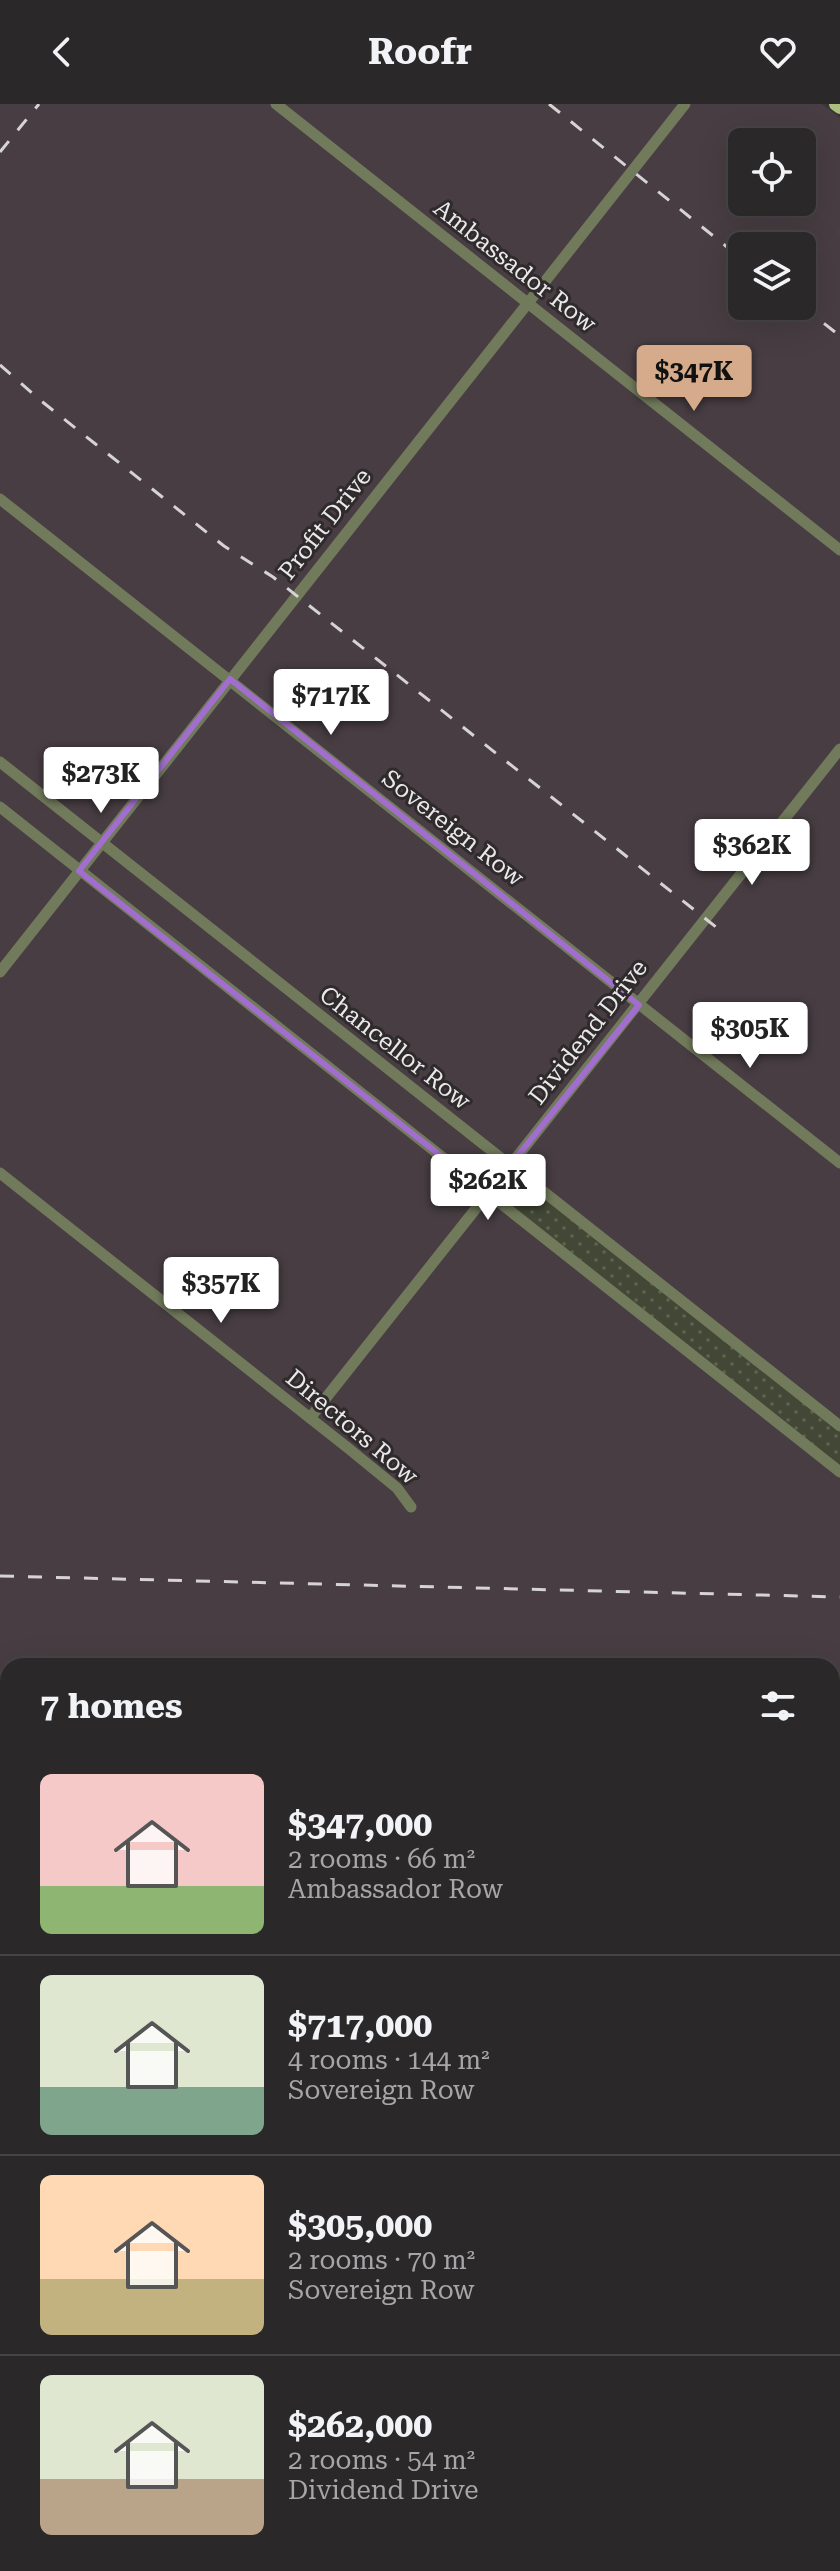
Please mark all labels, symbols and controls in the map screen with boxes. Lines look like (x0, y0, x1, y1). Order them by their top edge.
icon: back (40, 30, 84, 74)
icon: heart (756, 30, 800, 74)
text: Roofr (368, 31, 472, 73)
map controls (728, 128, 816, 320)
button: locate (728, 128, 816, 216)
street label: Ambassador Row (428, 194, 602, 338)
button: layers (728, 232, 816, 320)
pin: $347K (638, 345, 750, 413)
text: $347K (655, 356, 733, 386)
street label: Profit Drive (273, 463, 377, 585)
pin: $717K (275, 669, 387, 737)
text: $717K (292, 680, 370, 710)
pin: $273K (45, 747, 157, 815)
text: $273K (62, 758, 140, 788)
street label: Sovereign Row (377, 764, 530, 892)
pin: $362K (696, 819, 808, 887)
text: $362K (713, 830, 791, 860)
street label: Dividend Drive (523, 954, 653, 1110)
street label: Chancellor Row (314, 980, 476, 1116)
pin: $305K (694, 1002, 806, 1070)
text: $305K (711, 1013, 789, 1043)
pin: $262K (432, 1154, 544, 1222)
text: $262K (449, 1165, 527, 1195)
pin: $357K (165, 1257, 277, 1325)
text: $357K (182, 1268, 260, 1298)
street label: Directors Row (280, 1364, 424, 1490)
icon: filters (756, 1684, 800, 1728)
text: 7 homes (40, 1686, 183, 1726)
text: $347,000 (288, 1804, 432, 1844)
icon: home (104, 1806, 200, 1902)
text: 2 rooms · 66 m² (288, 1844, 475, 1874)
text: Ambassador Row (288, 1874, 503, 1904)
text: $717,000 (288, 2005, 432, 2045)
icon: home (104, 2007, 200, 2103)
text: 4 rooms · 144 m² (288, 2045, 490, 2075)
text: Sovereign Row (288, 2075, 475, 2105)
text: $305,000 (288, 2205, 432, 2245)
icon: home (104, 2207, 200, 2303)
text: 2 rooms · 70 m² (288, 2245, 475, 2275)
text: Sovereign Row (288, 2275, 475, 2305)
text: $262,000 (288, 2405, 432, 2445)
icon: home (104, 2407, 200, 2503)
text: 2 rooms · 54 m² (288, 2445, 475, 2475)
text: Dividend Drive (288, 2475, 479, 2505)

